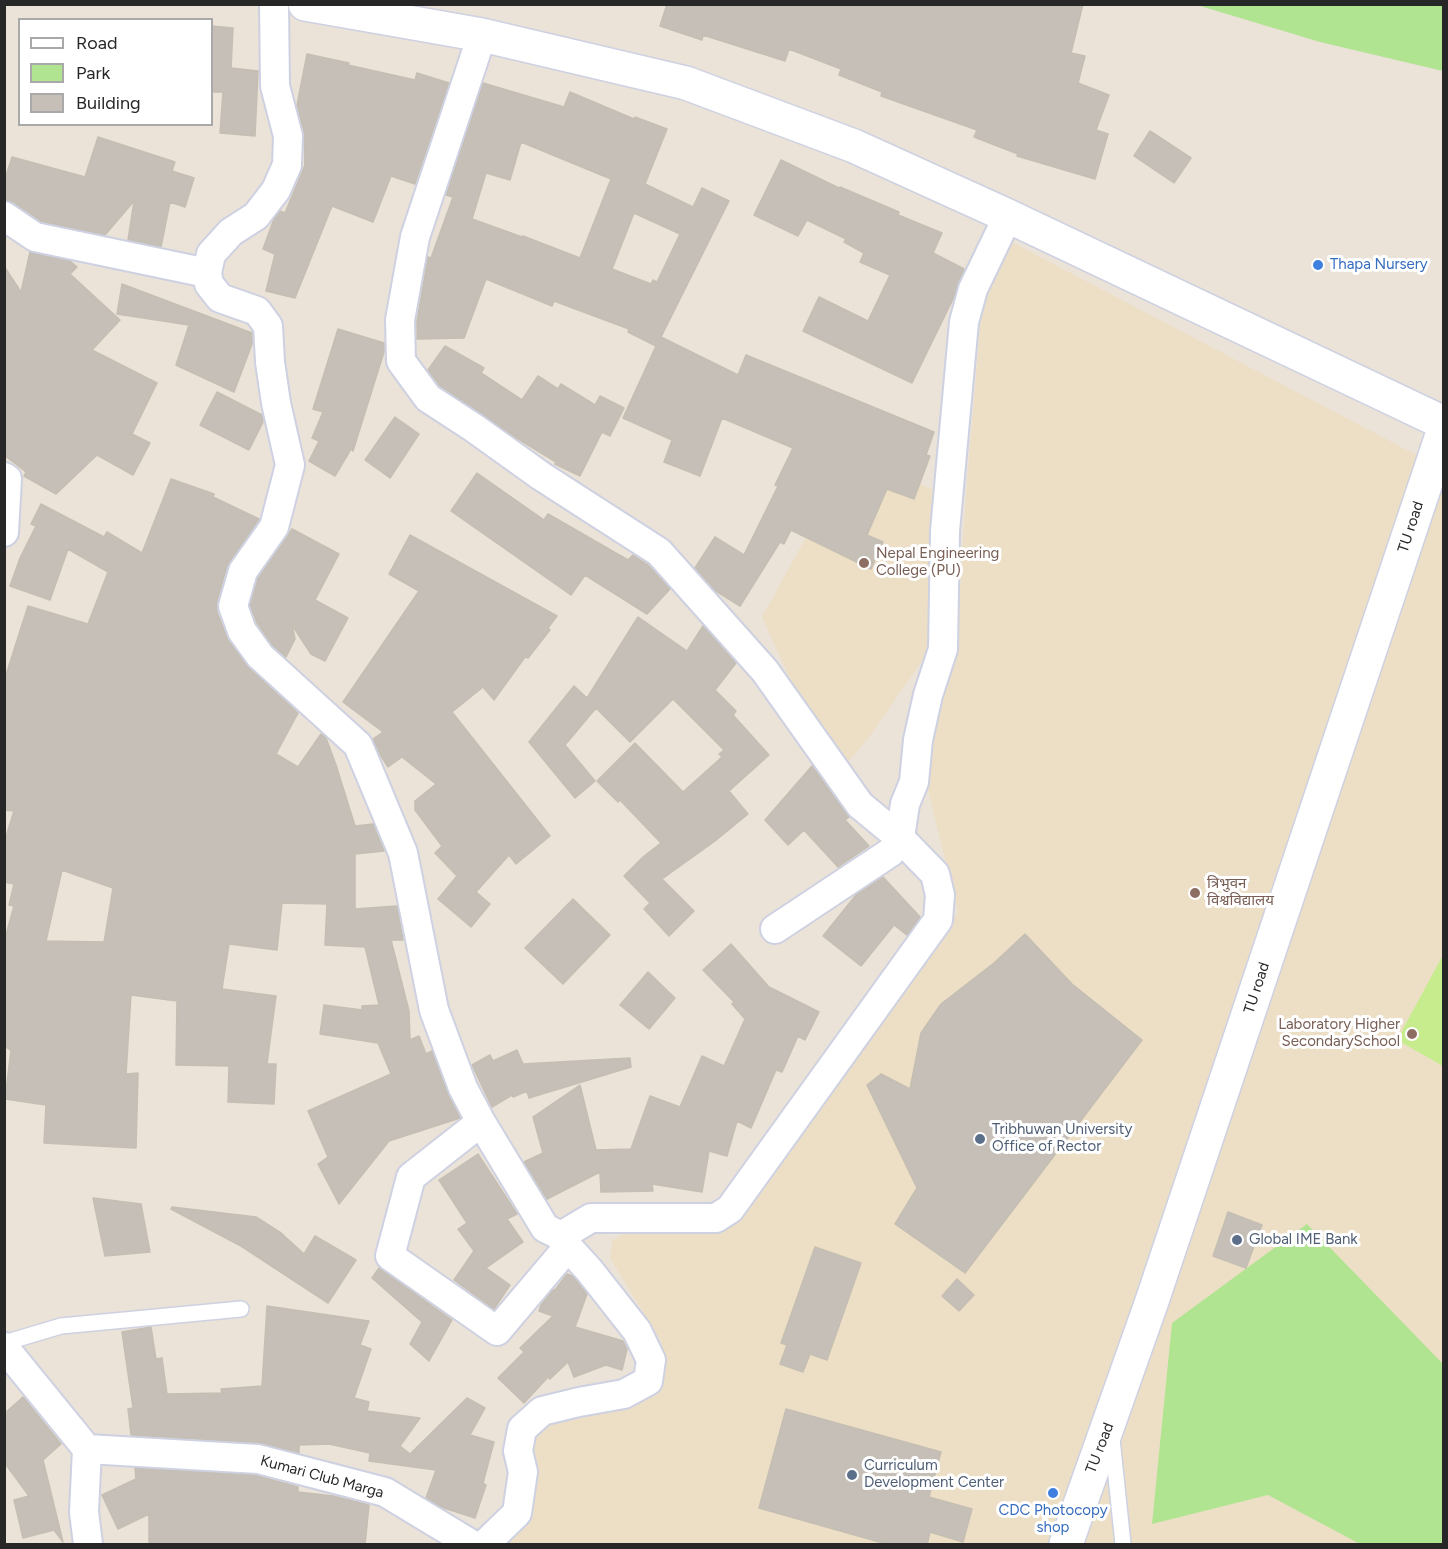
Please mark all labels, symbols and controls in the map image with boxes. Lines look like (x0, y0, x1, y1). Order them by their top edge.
legend (18, 18, 213, 126)
text: Road (76, 32, 117, 54)
text: Park (76, 62, 110, 84)
text: Building (76, 92, 141, 114)
place label: Thapa Nursery (1330, 256, 1428, 274)
marker: Thapa Nursery (1311, 258, 1325, 272)
street label: TU road (1394, 499, 1428, 555)
place label: Nepal Engineering College (PU) (876, 545, 999, 580)
marker: Nepal Engineering College (PU) (857, 556, 871, 570)
place label: त्रिभुवन विश्वविद्यालय (1207, 875, 1274, 910)
marker: त्रिभुवन विश्वविद्यालय (1188, 886, 1202, 900)
street label: TU road (1240, 960, 1274, 1016)
place label: Laboratory Higher SecondarySchool (1278, 1016, 1400, 1051)
marker: Laboratory Higher SecondarySchool (1405, 1027, 1419, 1041)
place label: Tribhuwan University Office of Rector (992, 1121, 1132, 1156)
marker: Tribhuwan University Office of Rector (973, 1132, 987, 1146)
place label: Global IME Bank (1249, 1231, 1358, 1249)
marker: Global IME Bank (1230, 1233, 1244, 1247)
street label: TU road (1082, 1420, 1118, 1476)
street label: Kumari Club Marga (258, 1452, 386, 1502)
place label: Curriculum Development Center (864, 1457, 1004, 1492)
marker: Curriculum Development Center (845, 1468, 859, 1482)
marker: CDC Photocopy shop (1046, 1486, 1060, 1500)
place label: CDC Photocopy shop (998, 1502, 1108, 1537)

